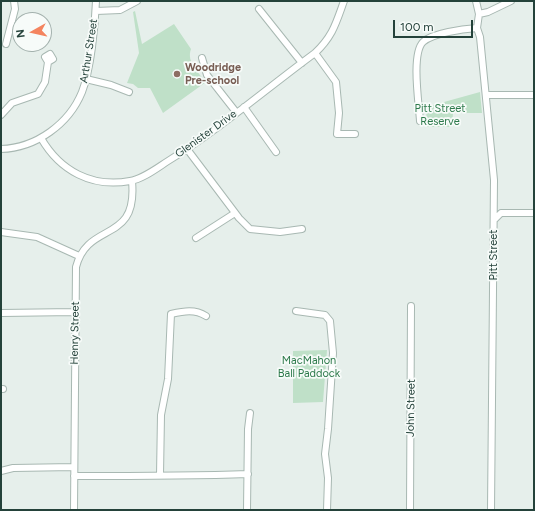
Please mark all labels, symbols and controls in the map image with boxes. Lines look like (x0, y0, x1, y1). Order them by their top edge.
north arrow (12, 12, 52, 52)
scale bar (395, 12, 475, 38)
street label: Arthur Street (77, 18, 101, 84)
text: 100 m (400, 20, 434, 34)
text: N (14, 28, 28, 39)
place label: Woodridge Pre-school (185, 61, 241, 87)
marker: Woodridge Pre-school (172, 69, 182, 79)
park label: Pitt Street Reserve (415, 102, 465, 128)
street label: Glenister Drive (173, 107, 239, 161)
street label: Pitt Street (487, 230, 501, 280)
street label: Henry Street (68, 301, 82, 365)
park label: MacMahon Ball Paddock (278, 354, 340, 380)
street label: John Street (404, 379, 418, 437)

